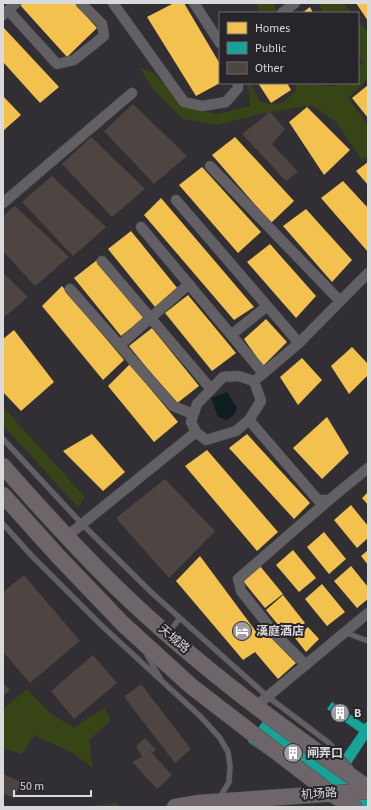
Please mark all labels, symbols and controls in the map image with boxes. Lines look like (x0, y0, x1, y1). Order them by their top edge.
legend (219, 12, 359, 84)
text: Homes (255, 20, 290, 37)
text: Public (255, 40, 287, 57)
text: Other (255, 60, 285, 77)
hotel icon: 漢庭酒店 (231, 620, 253, 642)
street label: 天城路 (155, 621, 193, 657)
place label: 漢庭酒店 (256, 623, 304, 640)
building icon: B (329, 702, 351, 724)
place label: B (354, 705, 361, 722)
building icon: 闸弄口 (282, 742, 304, 764)
place label: 闸弄口 (307, 745, 343, 762)
scale bar (14, 772, 91, 798)
text: 50 m (20, 778, 44, 795)
street label: 机场路 (300, 784, 338, 804)

